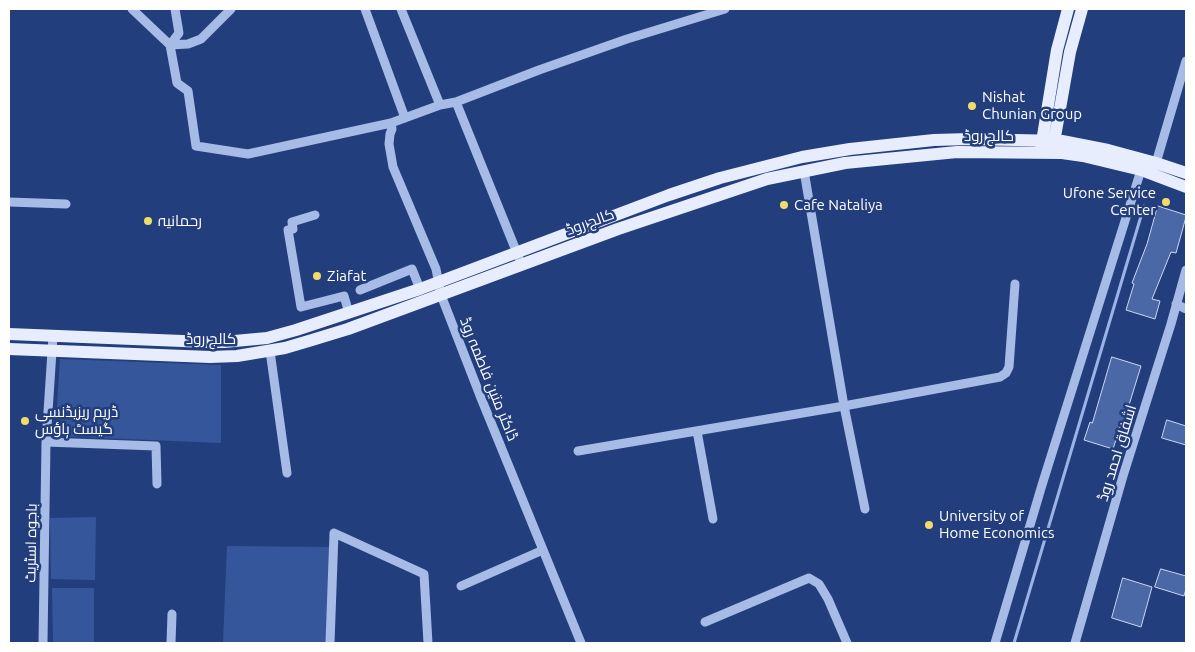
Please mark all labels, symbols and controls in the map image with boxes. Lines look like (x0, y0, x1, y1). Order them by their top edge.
place label: Nishat Chunian Group (982, 88, 1082, 123)
marker: Nishat Chunian Group (966, 100, 978, 112)
street label: کالج روڈ (964, 127, 1014, 145)
place label: Ufone Service Center (1063, 184, 1156, 219)
place label: Cafe Nataliya (794, 196, 883, 214)
marker: Ufone Service Center (1160, 196, 1172, 208)
marker: Cafe Nataliya (778, 199, 790, 211)
street label: کالج روڈ (563, 205, 617, 239)
place label: رحمانیہ (158, 212, 202, 230)
marker: رحمانیہ (142, 215, 154, 227)
place label: Ziafat (327, 267, 366, 285)
marker: Ziafat (311, 270, 323, 282)
street label: ڈاکٹر متین فاطمہ روڈ (456, 315, 522, 443)
street label: کالج روڈ (186, 330, 236, 348)
street label: اشفاق احمد روڈ (1094, 402, 1140, 504)
place label: ڈریم ریزیڈنسی گیسٹ ہاؤس (35, 403, 118, 438)
marker: ڈریم ریزیڈنسی گیسٹ ہاؤس (19, 415, 31, 427)
street label: باجوہ اسٹریٹ (21, 503, 41, 583)
place label: University of Home Economics (939, 507, 1054, 542)
marker: University of Home Economics (923, 519, 935, 531)

